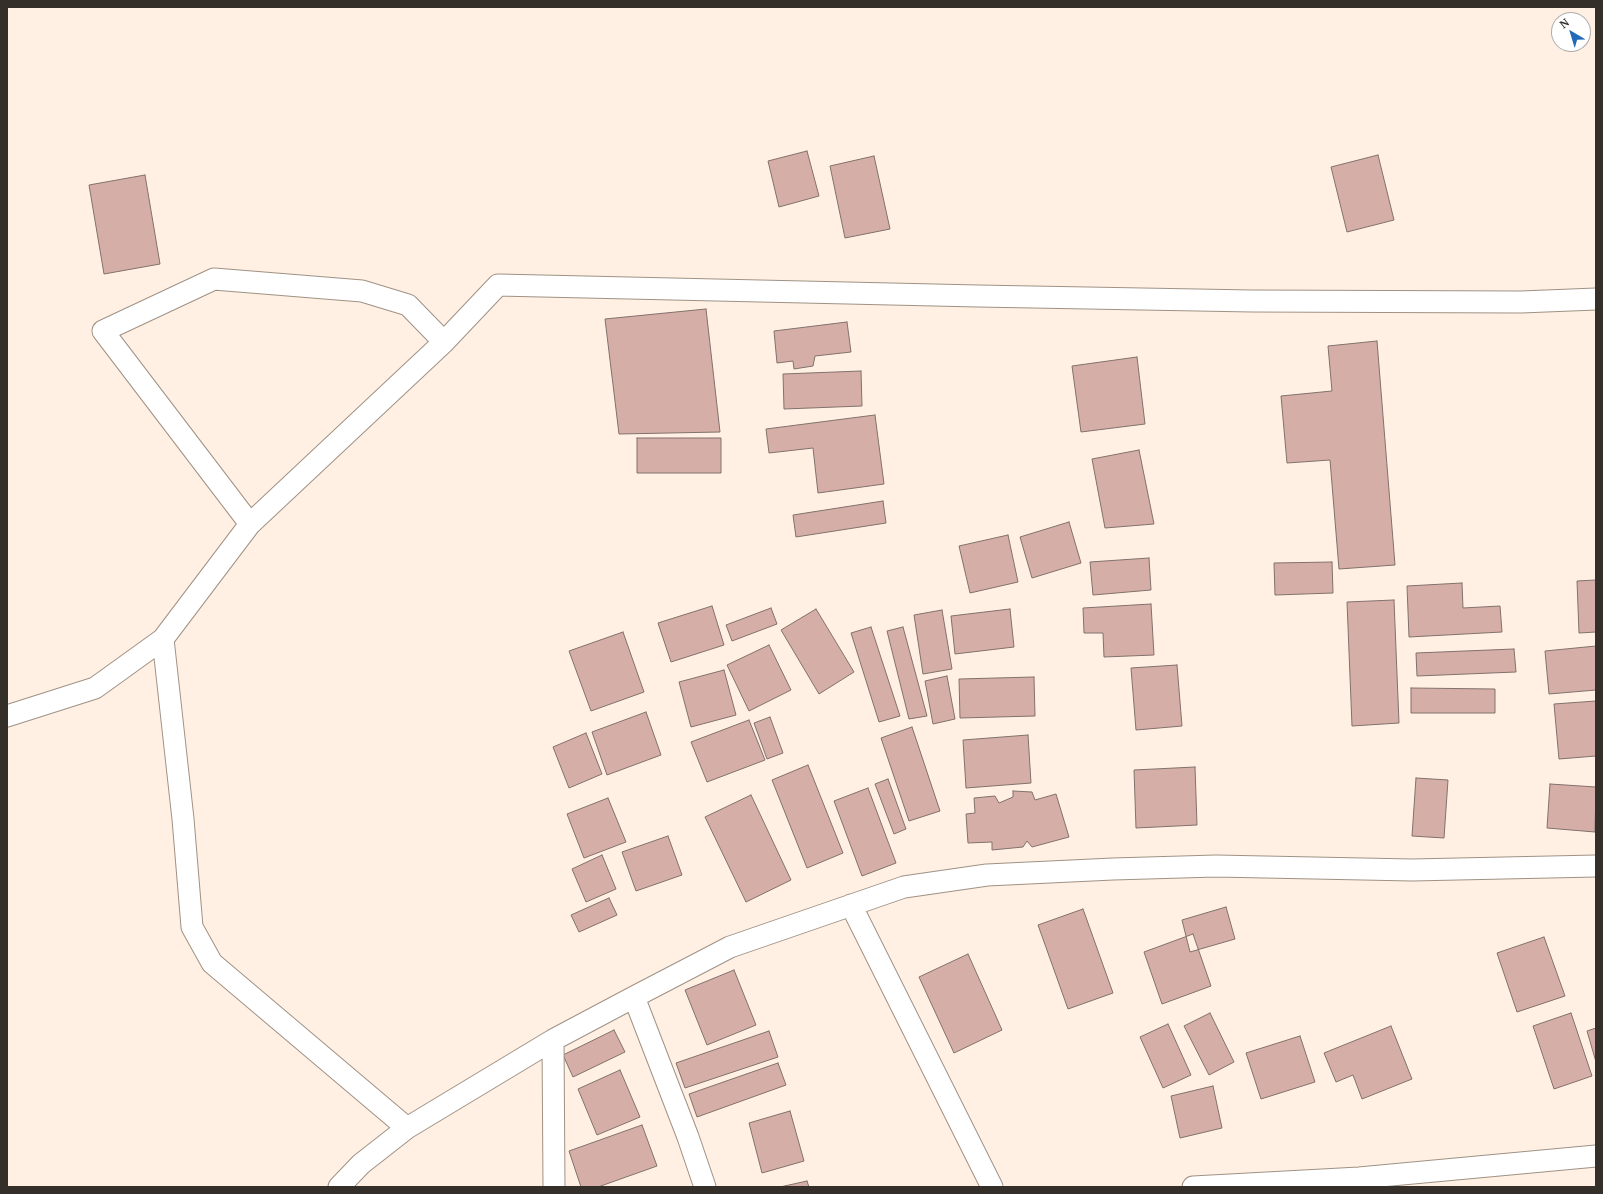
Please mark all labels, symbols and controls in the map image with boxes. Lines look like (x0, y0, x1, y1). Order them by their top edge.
north arrow (1551, 12, 1591, 52)
text: N (1557, 15, 1572, 31)

